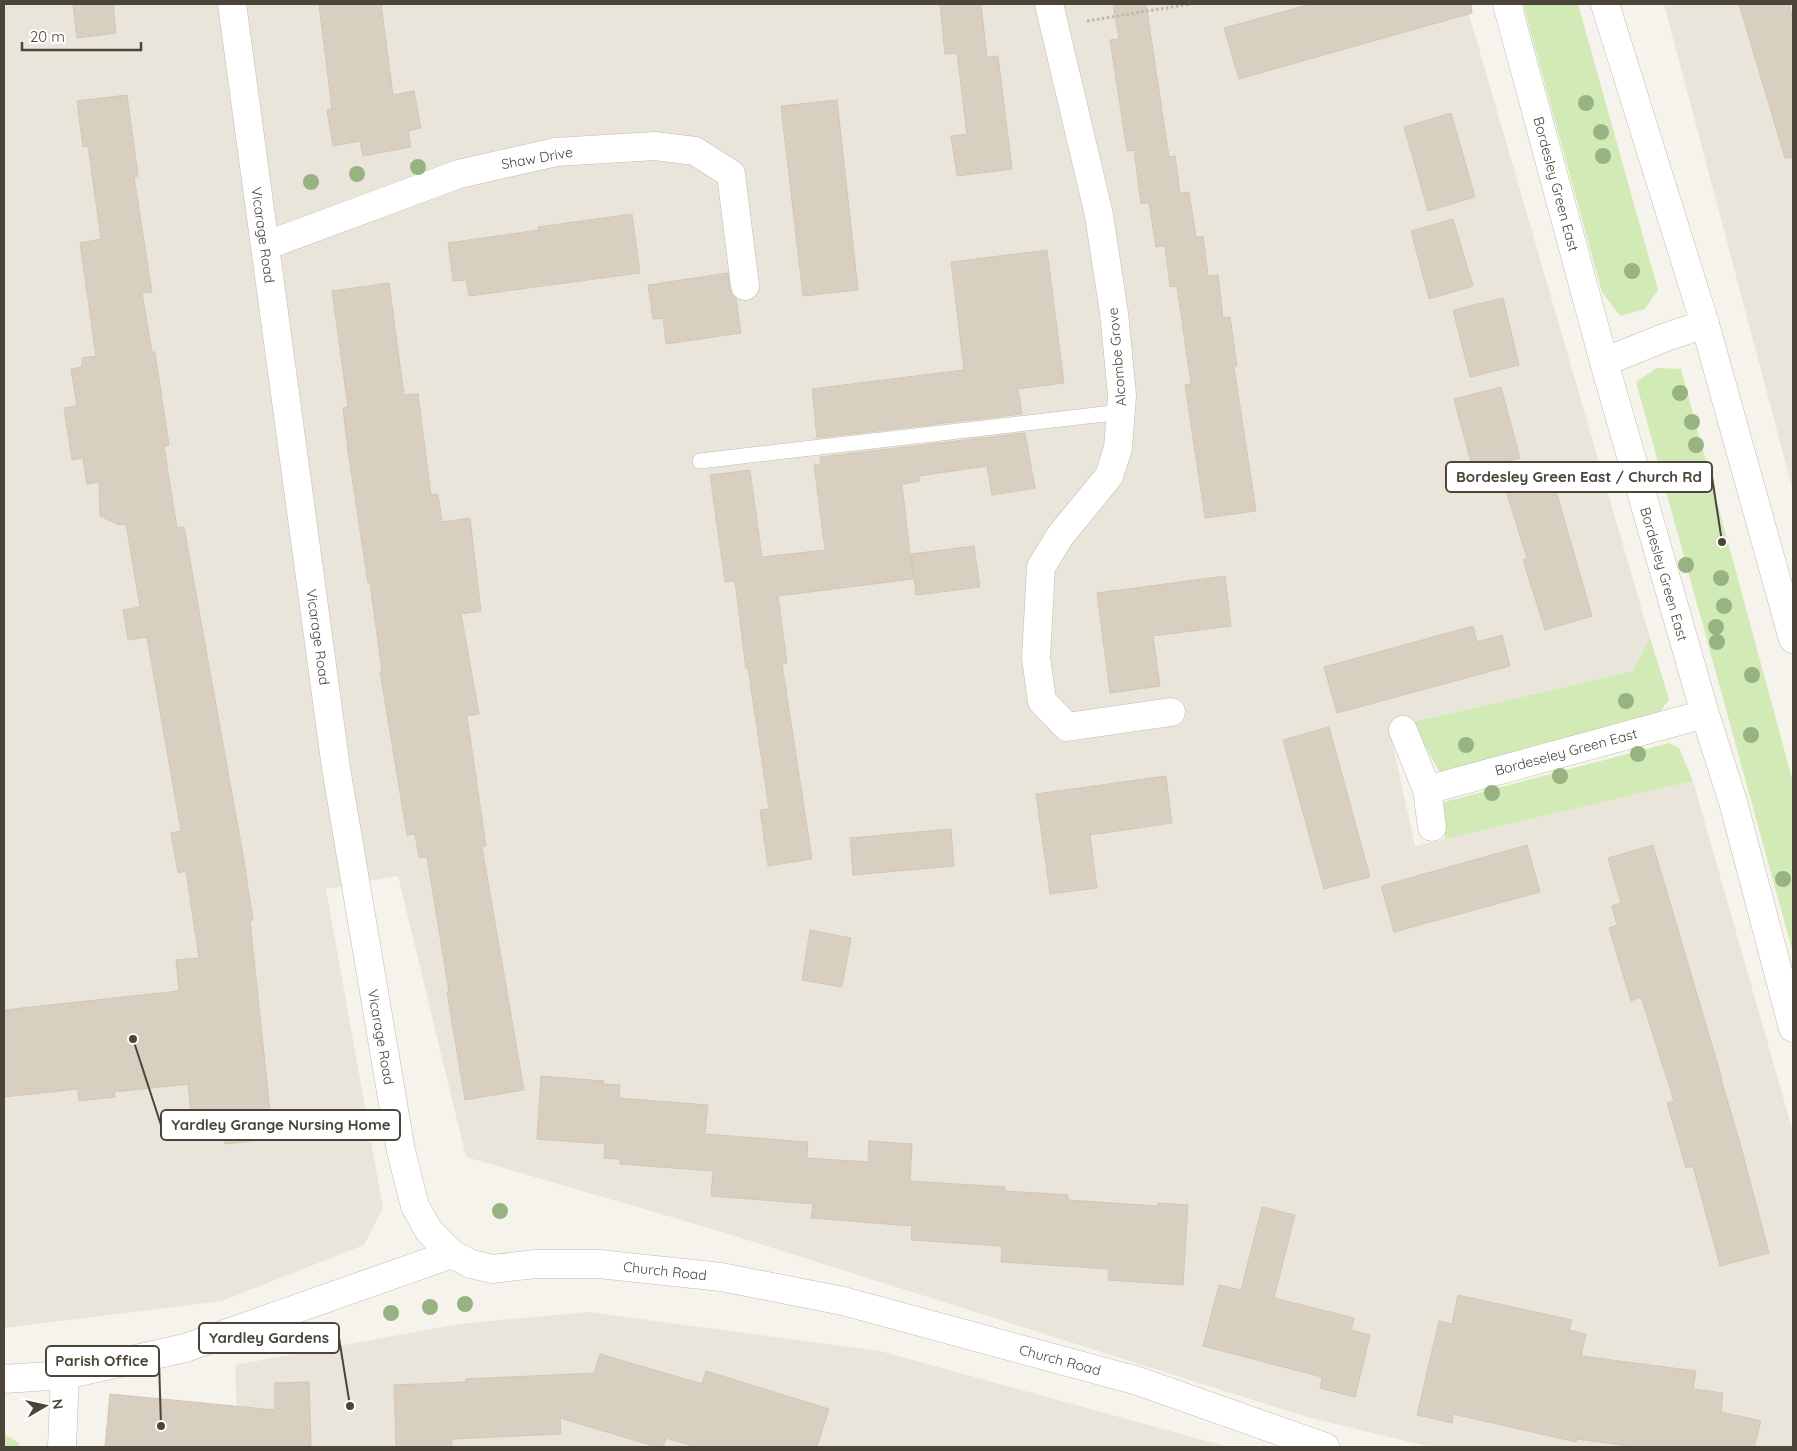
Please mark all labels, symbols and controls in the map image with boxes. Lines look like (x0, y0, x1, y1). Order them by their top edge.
scale bar (22, 20, 141, 52)
text: 20 m (30, 27, 65, 46)
street label: Bordesley Green East (1529, 115, 1583, 254)
street label: Shaw Drive (500, 143, 574, 173)
street label: Vicarage Road (247, 186, 279, 284)
street label: Alcombe Grove (1104, 307, 1130, 407)
callout: Bordesley Green East / Church Rd (1446, 462, 1712, 492)
text: Bordesley Green East / Church Rd (1456, 467, 1702, 486)
street label: Bordesley Green East (1636, 505, 1692, 643)
street label: Vicarage Road (302, 588, 334, 686)
street label: Bordeseley Green East (1493, 724, 1639, 780)
street label: Vicarage Road (364, 988, 398, 1086)
callout: Yardley Grange Nursing Home (161, 1110, 400, 1140)
text: Yardley Grange Nursing Home (171, 1115, 391, 1134)
street label: Church Road (622, 1258, 708, 1284)
callout: Yardley Gardens (199, 1323, 339, 1353)
text: Yardley Gardens (209, 1328, 329, 1347)
street label: Church Road (1017, 1340, 1103, 1380)
callout: Parish Office (46, 1346, 159, 1376)
text: Parish Office (55, 1351, 149, 1370)
north arrow (20, 1381, 70, 1431)
text: N (48, 1397, 68, 1410)

